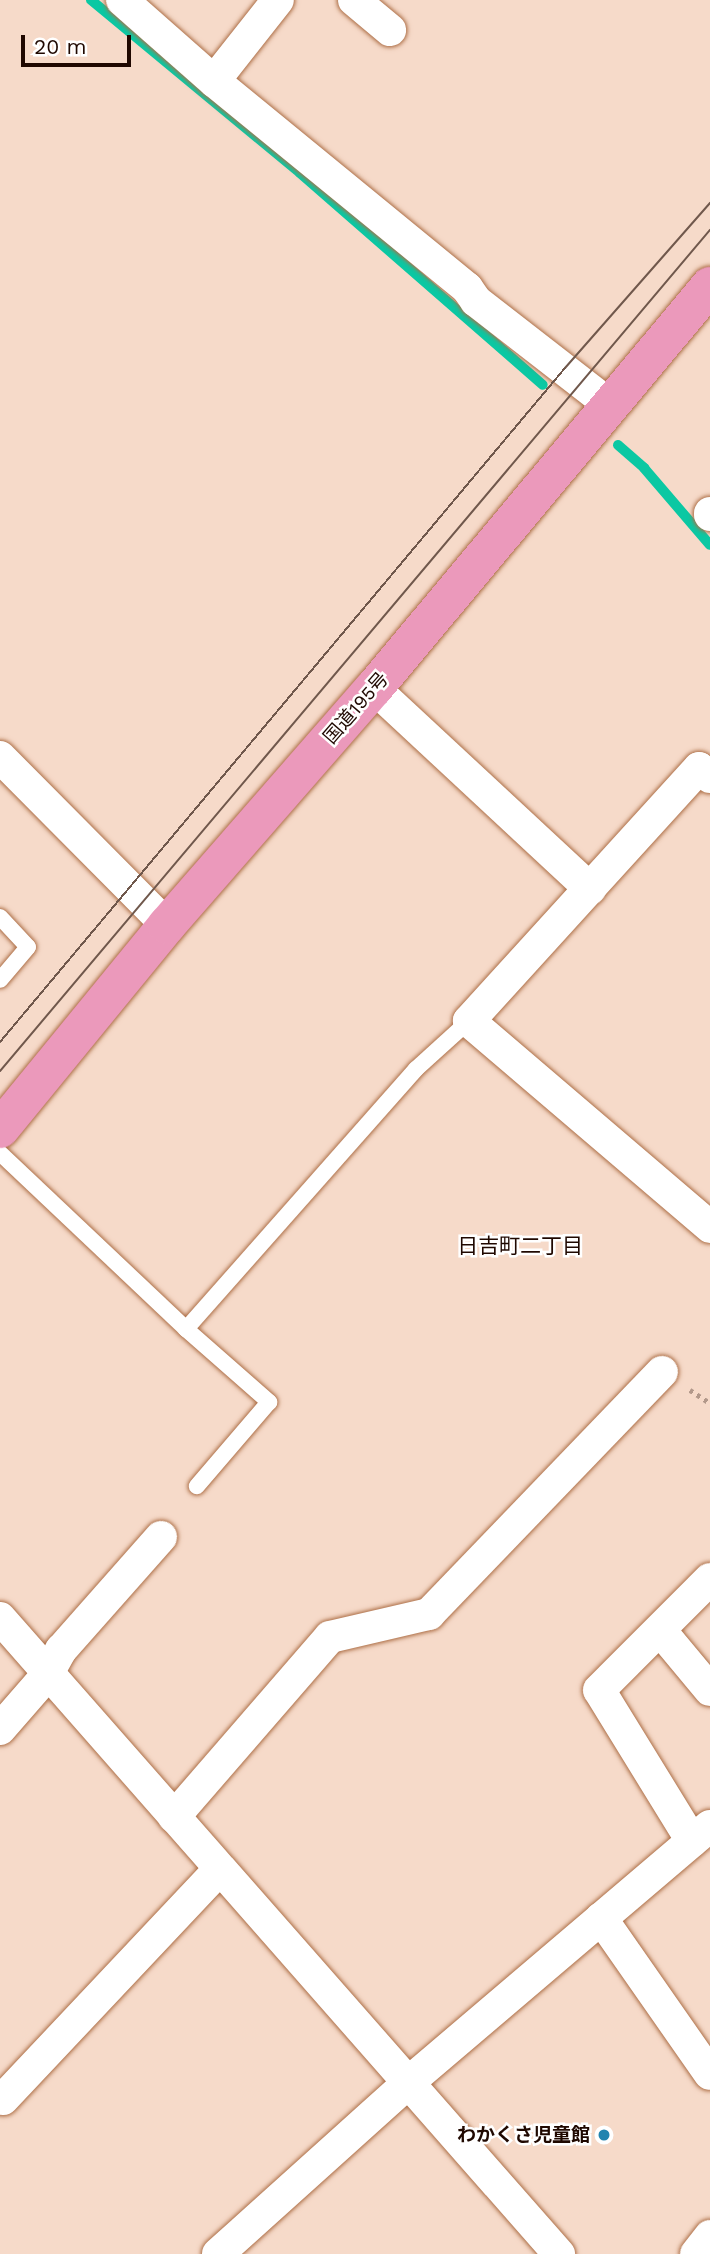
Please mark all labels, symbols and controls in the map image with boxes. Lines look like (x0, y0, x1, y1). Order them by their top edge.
scale bar (24, 21, 135, 65)
text: 20 m (34, 34, 86, 59)
street label: 国道195号 (319, 668, 393, 748)
district label: 日吉町二丁目 (457, 1233, 583, 1259)
place label: わかくさ児童館 (457, 2124, 590, 2146)
marker: わかくさ児童館 (596, 2127, 612, 2143)

